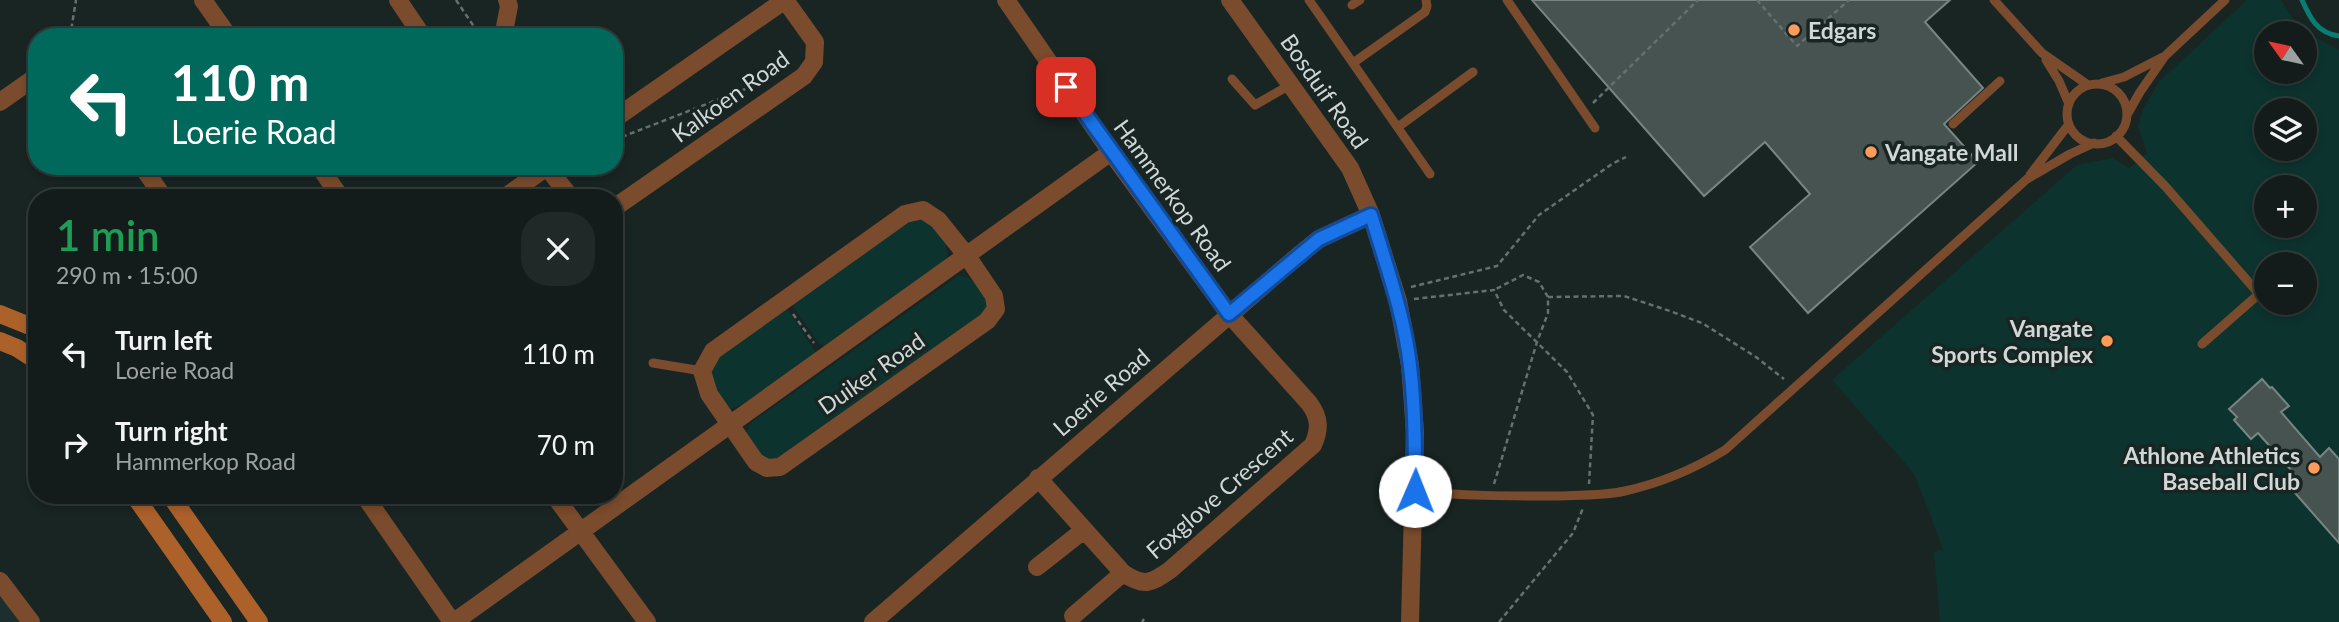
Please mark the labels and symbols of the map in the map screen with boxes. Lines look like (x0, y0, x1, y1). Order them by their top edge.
place label: Edgars (1808, 16, 1876, 44)
north arrow (2254, 21, 2317, 84)
marker: Edgars (1786, 22, 1802, 38)
street label: Bosduif Road (1275, 28, 1375, 154)
street label: Kalkoen Road (666, 44, 794, 148)
pin (1036, 57, 1096, 117)
street label: Hammerkop Road (1109, 114, 1237, 276)
place label: Vangate Mall (1884, 138, 2018, 166)
marker: Vangate Mall (1863, 144, 1879, 160)
place label: Vangate Sports Complex (1931, 314, 2093, 368)
street label: Duiker Road (812, 326, 930, 420)
marker: Vangate Sports Complex (2099, 333, 2115, 349)
street label: Loerie Road (1047, 342, 1155, 442)
street label: Foxglove Crescent (1140, 421, 1298, 564)
place label: Athlone Athletics Baseball Club (2123, 441, 2300, 495)
position arrow (1378, 454, 1452, 528)
marker: Athlone Athletics Baseball Club (2306, 460, 2322, 476)

